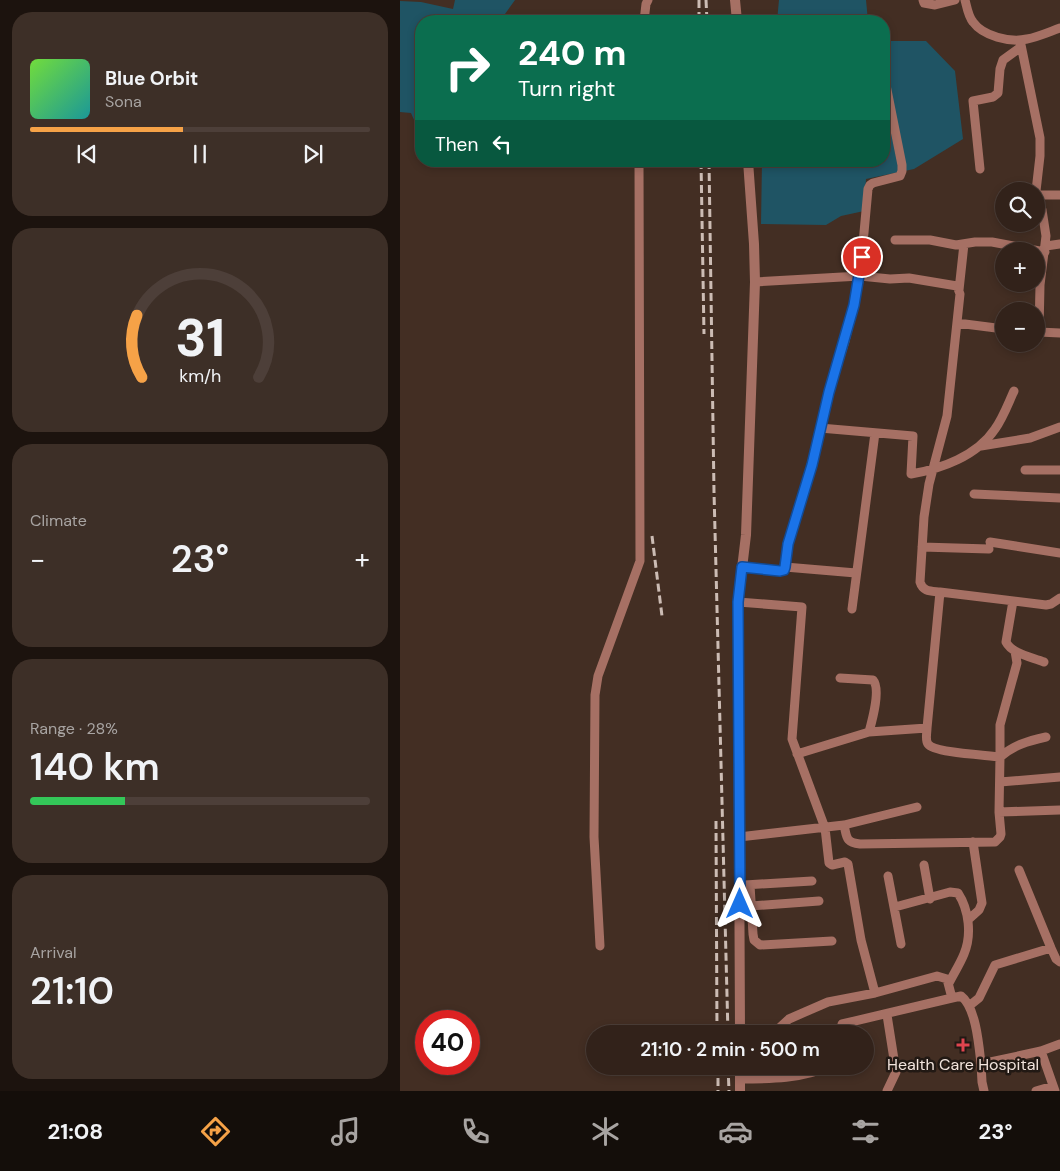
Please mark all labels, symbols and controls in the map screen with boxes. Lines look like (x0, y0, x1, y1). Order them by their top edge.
text: 240 m (518, 30, 627, 76)
icon: right (435, 35, 500, 100)
text: Blue Orbit (105, 66, 198, 91)
text: Turn right (518, 74, 615, 103)
text: Sona (105, 91, 142, 112)
icon: left (488, 130, 516, 158)
text: Then (435, 132, 478, 157)
icon: previous (73, 140, 101, 168)
icon: pause (186, 140, 214, 168)
icon: next (299, 140, 327, 168)
map controls (995, 182, 1045, 352)
button: search (995, 182, 1045, 232)
pin (841, 236, 883, 278)
button: + (995, 242, 1045, 292)
icon: arrive (848, 243, 876, 271)
button: − (995, 302, 1045, 352)
text: 31 (175, 304, 225, 372)
text: km/h (179, 364, 221, 388)
text: Climate (30, 510, 87, 531)
text: 23° (171, 534, 229, 584)
text: − (30, 541, 45, 578)
text: + (355, 541, 370, 578)
text: Range · 28% (30, 718, 118, 739)
text: 140 km (30, 742, 160, 792)
position arrow (713, 877, 765, 929)
text: Arrival (30, 942, 77, 963)
text: 21:10 (30, 966, 114, 1016)
speed limit sign: 40 (415, 1010, 480, 1075)
text: 21:10 · 2 min · 500 m (640, 1037, 820, 1062)
marker: Health Care Hospital (956, 1038, 970, 1052)
place label: Health Care Hospital (887, 1054, 1039, 1075)
icon: directions (198, 1114, 233, 1149)
icon: music (328, 1114, 363, 1149)
icon: phone (458, 1114, 493, 1149)
icon: climate (588, 1114, 623, 1149)
icon: car (718, 1114, 753, 1149)
icon: filters (848, 1114, 883, 1149)
text: 21:08 (48, 1117, 103, 1146)
text: 23° (978, 1117, 1012, 1146)

